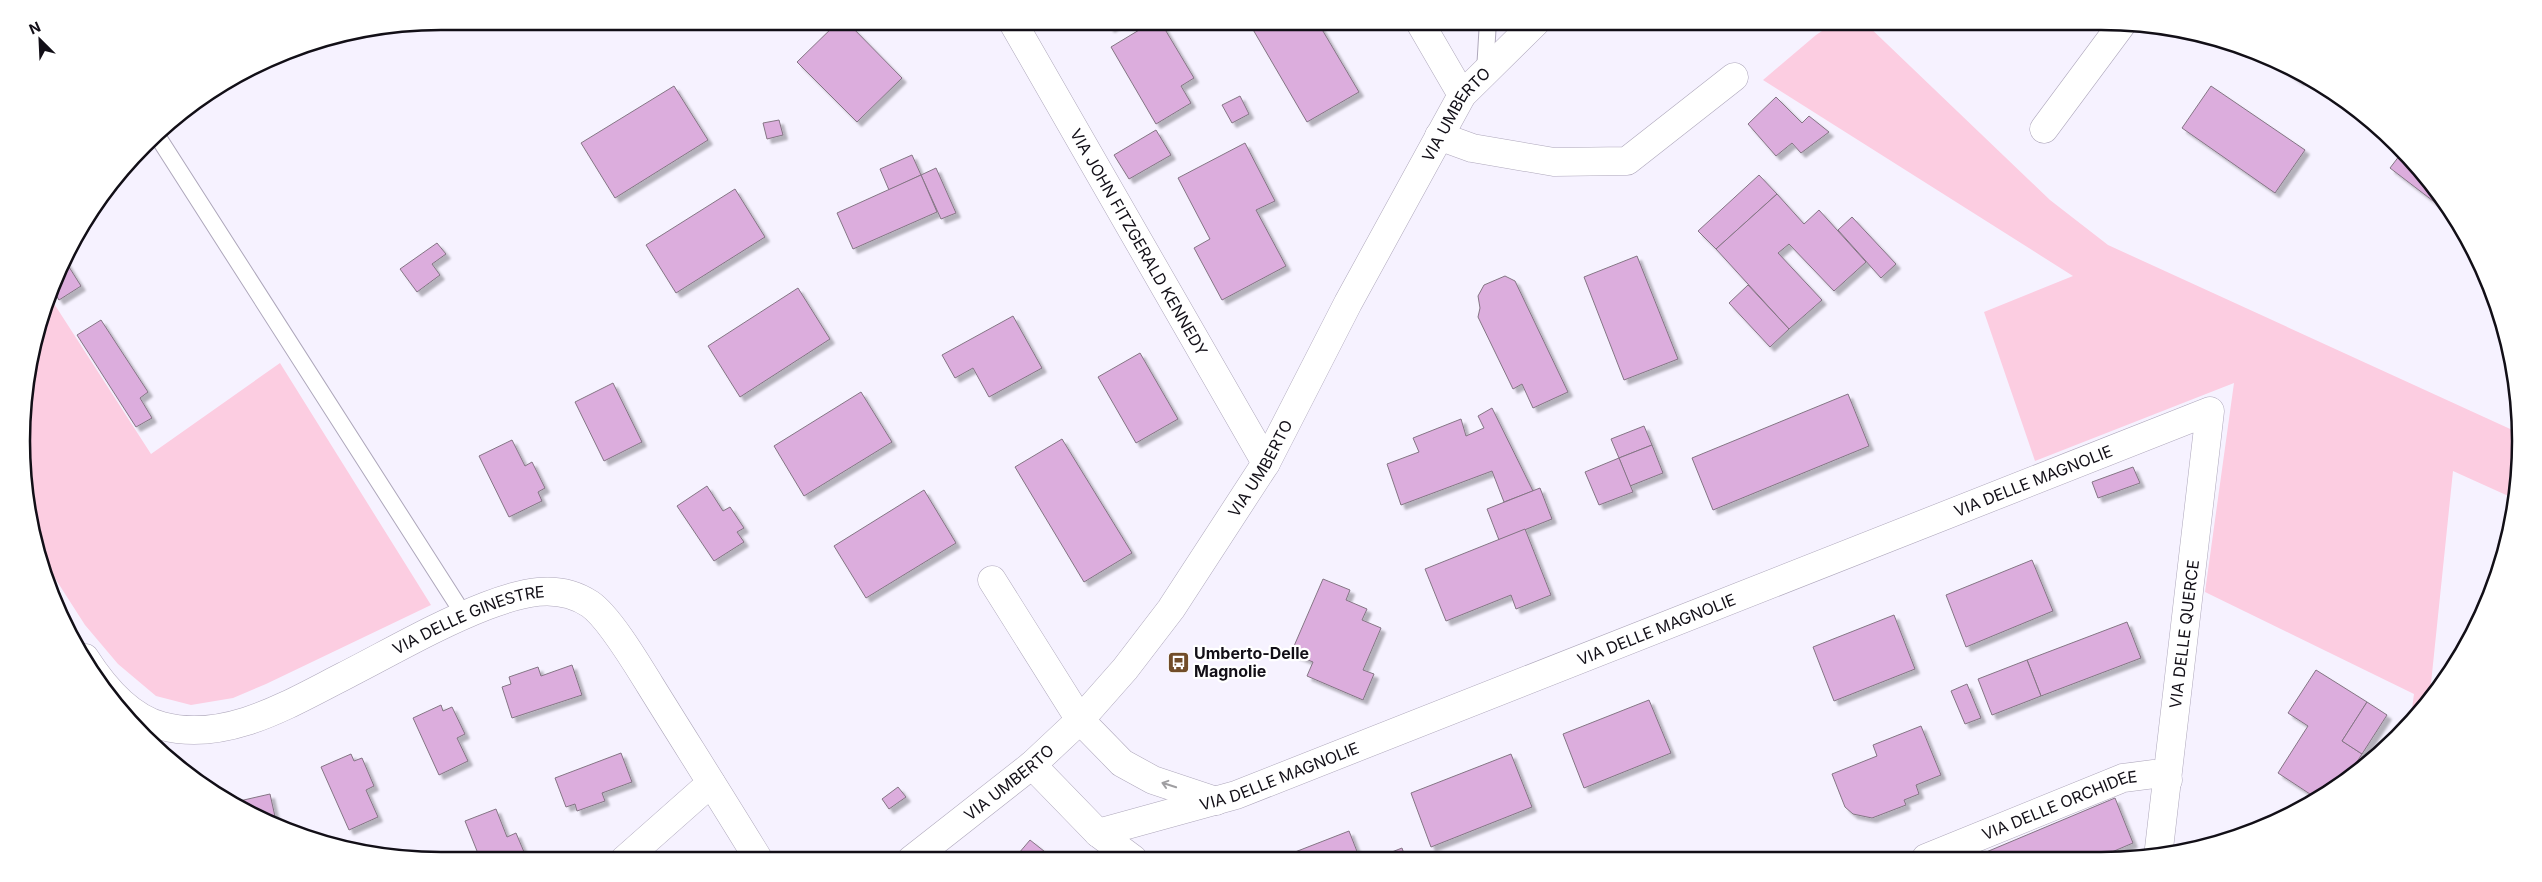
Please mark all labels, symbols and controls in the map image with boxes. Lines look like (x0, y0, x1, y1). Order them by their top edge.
north arrow (15, 15, 65, 65)
text: N (26, 18, 43, 38)
street label: VIA UMBERTO (1418, 63, 1494, 165)
street label: VIA JOHN FITZGERALD KENNEDY (1066, 125, 1212, 359)
street label: VIA UMBERTO (1224, 416, 1297, 521)
street label: VIA DELLE MAGNOLIE (1951, 441, 2115, 521)
street label: VIA DELLE QUERCE (2165, 559, 2203, 709)
street label: VIA DELLE GINESTRE (389, 581, 545, 659)
street label: VIA DELLE MAGNOLIE (1574, 589, 1738, 669)
place label: Umberto-Delle Magnolie (1194, 643, 1309, 681)
bus stop icon: Umberto-Delle Magnolie (1166, 650, 1190, 674)
street label: VIA DELLE MAGNOLIE (1197, 738, 1362, 815)
street label: VIA UMBERTO (960, 740, 1058, 825)
street label: VIA DELLE ORCHIDEE (1979, 766, 2138, 844)
one-way arrow (1162, 780, 1178, 790)

